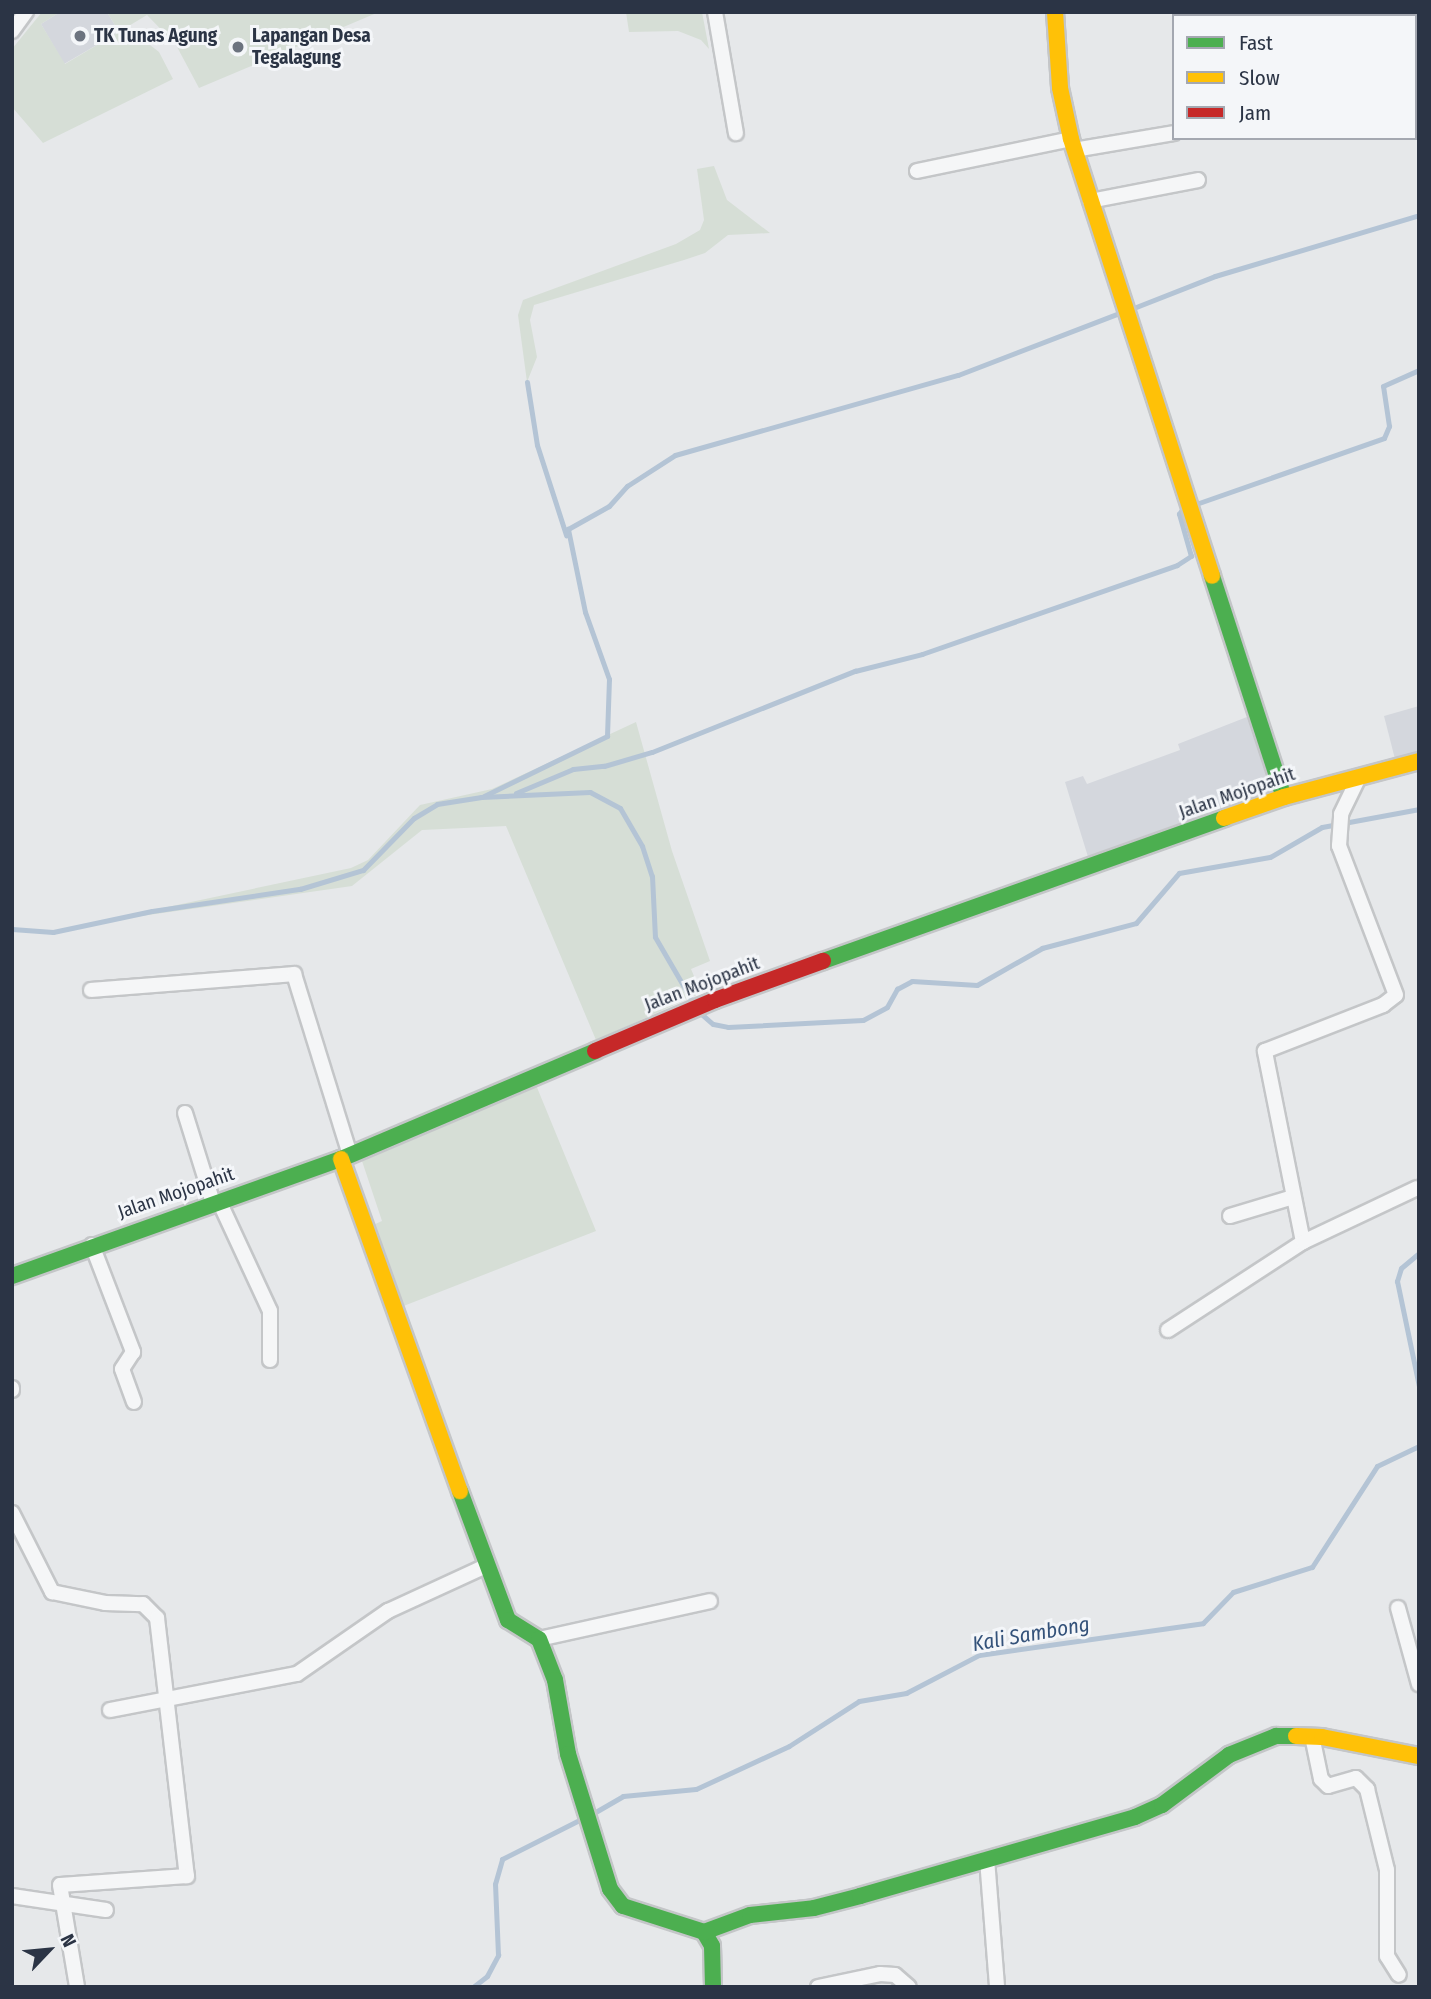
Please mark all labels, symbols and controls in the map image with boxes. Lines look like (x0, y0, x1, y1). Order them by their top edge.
legend (1172, 14, 1417, 140)
place label: TK Tunas Agung (94, 25, 217, 47)
place label: Lapangan Desa Tegalagung (252, 25, 371, 69)
marker: TK Tunas Agung (72, 28, 88, 44)
text: Fast (1239, 30, 1273, 56)
marker: Lapangan Desa Tegalagung (230, 39, 246, 55)
text: Slow (1239, 65, 1280, 91)
text: Jam (1239, 100, 1271, 126)
street label: Jalan Mojopahit (1176, 762, 1298, 824)
street label: Jalan Mojopahit (641, 952, 763, 1016)
street label: Jalan Mojopahit (115, 1162, 237, 1224)
water label: Kali Sambong (970, 1611, 1092, 1657)
north arrow (14, 1915, 84, 1985)
text: N (55, 1930, 81, 1951)

